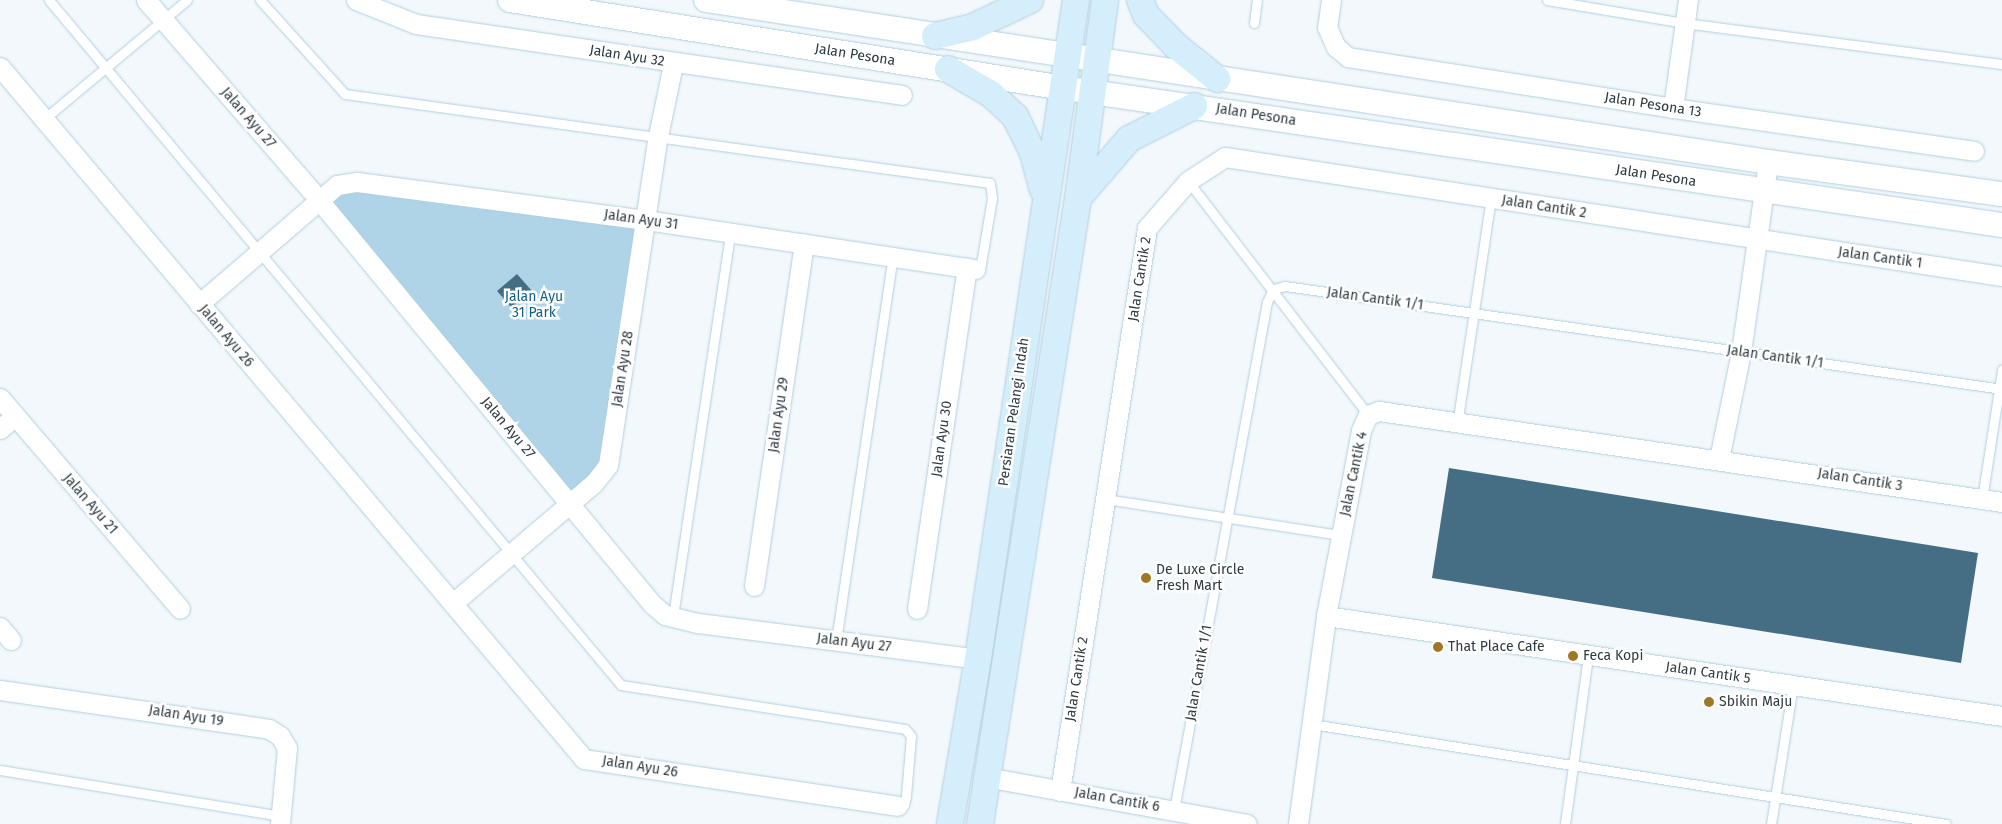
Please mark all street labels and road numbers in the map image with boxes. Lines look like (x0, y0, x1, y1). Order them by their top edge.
street label: Jalan Pesona (814, 40, 896, 70)
street label: Jalan Ayu 32 (588, 42, 666, 70)
street label: Jalan Ayu 27 (217, 84, 279, 152)
street label: Jalan Pesona 13 (1603, 89, 1703, 121)
street label: Jalan Pesona (1215, 100, 1297, 130)
street label: Jalan Pesona (1615, 161, 1697, 191)
street label: Jalan Cantik 2 (1500, 192, 1588, 222)
street label: Jalan Ayu 31 (603, 206, 679, 234)
street label: Jalan Cantik 2 (1125, 235, 1155, 323)
street label: Jalan Cantik 1 (1837, 244, 1923, 272)
street label: Jalan Cantik 1/1 (1326, 284, 1424, 314)
street label: Jalan Ayu 26 (195, 301, 257, 371)
street label: Jalan Ayu 28 (609, 330, 637, 408)
street label: Persiaran Pelangi Indah (995, 337, 1033, 487)
street label: Jalan Cantik 1/1 (1726, 342, 1824, 372)
street label: Jalan Ayu 29 (765, 376, 793, 454)
street label: Jalan Ayu 27 (477, 394, 539, 462)
street label: Jalan Ayu 30 (928, 400, 956, 478)
street label: Jalan Cantik 4 (1337, 430, 1371, 518)
street label: Jalan Cantik 3 (1816, 465, 1904, 495)
street label: Jalan Ayu 21 (59, 470, 121, 538)
street label: Jalan Cantik 1/1 (1182, 624, 1216, 722)
street label: Jalan Ayu 27 (816, 630, 892, 656)
street label: Jalan Cantik 2 (1062, 635, 1092, 723)
street label: Jalan Cantik 5 (1664, 659, 1752, 687)
street label: Jalan Ayu 19 (147, 702, 225, 730)
street label: Jalan Ayu 26 (601, 753, 679, 781)
street label: Jalan Cantik 6 (1073, 784, 1161, 816)

